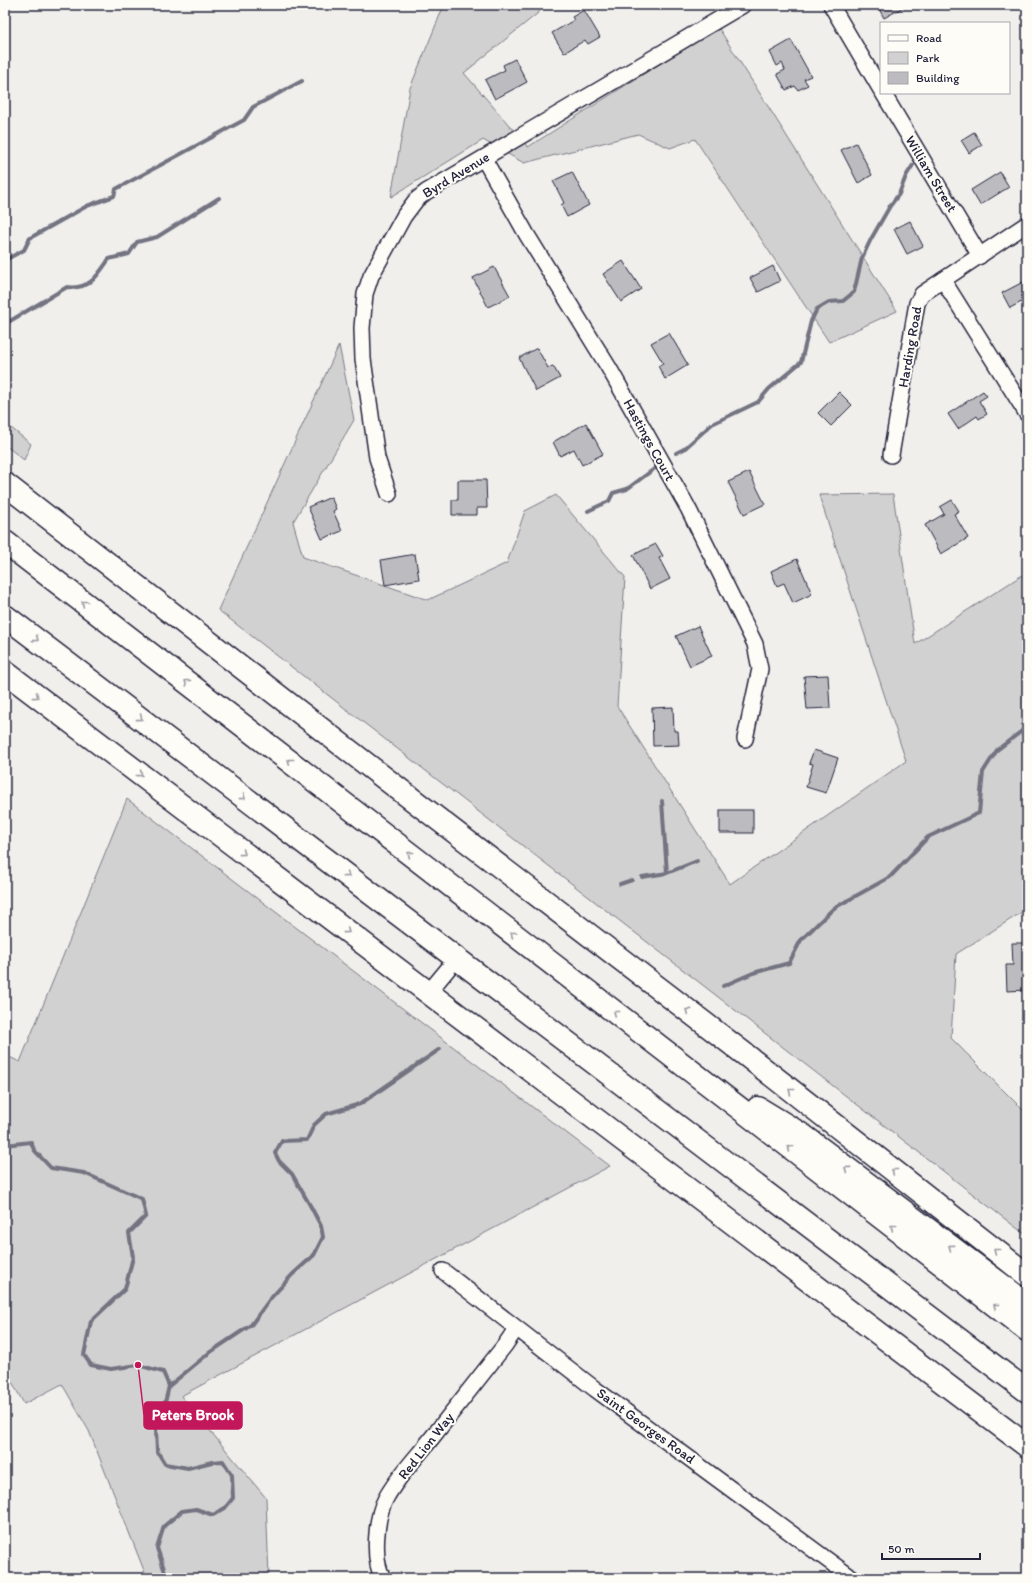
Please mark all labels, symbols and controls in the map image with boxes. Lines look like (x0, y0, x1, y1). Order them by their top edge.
legend (880, 22, 1010, 94)
text: Road (916, 31, 942, 45)
text: Park (916, 51, 940, 65)
text: Building (916, 71, 960, 85)
street label: William Street (901, 133, 961, 215)
street label: Byrd Avenue (419, 148, 493, 202)
street label: Harding Road (894, 305, 926, 389)
street label: Hastings Court (619, 396, 679, 484)
one-way arrow (82, 600, 89, 607)
one-way arrow (32, 635, 39, 642)
one-way arrow (185, 680, 192, 687)
one-way arrow (32, 691, 39, 698)
one-way arrow (135, 713, 142, 720)
one-way arrow (288, 759, 295, 766)
one-way arrow (135, 770, 142, 777)
one-way arrow (239, 792, 246, 799)
one-way arrow (239, 848, 246, 855)
one-way arrow (408, 852, 415, 859)
one-way arrow (343, 870, 350, 878)
one-way arrow (343, 926, 350, 934)
one-way arrow (511, 931, 518, 938)
one-way arrow (686, 1009, 693, 1016)
one-way arrow (613, 1010, 620, 1018)
one-way arrow (789, 1089, 796, 1096)
one-way arrow (787, 1146, 794, 1153)
one-way arrow (844, 1166, 851, 1174)
one-way arrow (891, 1169, 898, 1176)
one-way arrow (890, 1224, 897, 1232)
one-way arrow (948, 1244, 955, 1252)
one-way arrow (994, 1249, 1001, 1256)
one-way arrow (994, 1304, 1001, 1311)
street label: Saint Georges Road (593, 1384, 699, 1468)
callout: Peters Brook (144, 1402, 242, 1429)
text: Peters Brook (152, 1406, 235, 1424)
street label: Red Lion Way (395, 1409, 458, 1483)
scale bar (882, 1535, 980, 1561)
text: 50 m (888, 1542, 914, 1556)

